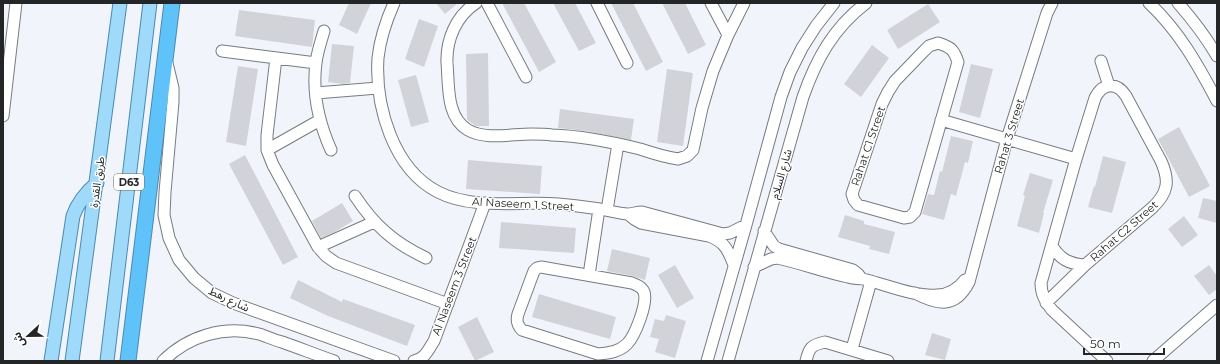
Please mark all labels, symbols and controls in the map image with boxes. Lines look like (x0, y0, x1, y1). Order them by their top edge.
street label: Rahat 3 Street (991, 96, 1027, 175)
street label: Rahat C1 Street (848, 104, 888, 188)
street label: شارع السلام (767, 147, 796, 201)
street label: طريق القدرة (86, 156, 108, 208)
road number: D63 (114, 174, 144, 190)
street label: Al Naseem 1 Street (471, 194, 575, 214)
street label: Rahat C2 Street (1087, 197, 1161, 264)
street label: Al Naseem 3 Street (429, 234, 479, 337)
street label: شارع رهط (206, 283, 252, 316)
north arrow (8, 316, 48, 356)
text: ش (9, 330, 28, 349)
scale bar (1084, 330, 1164, 356)
text: 50 m (1090, 336, 1121, 351)

